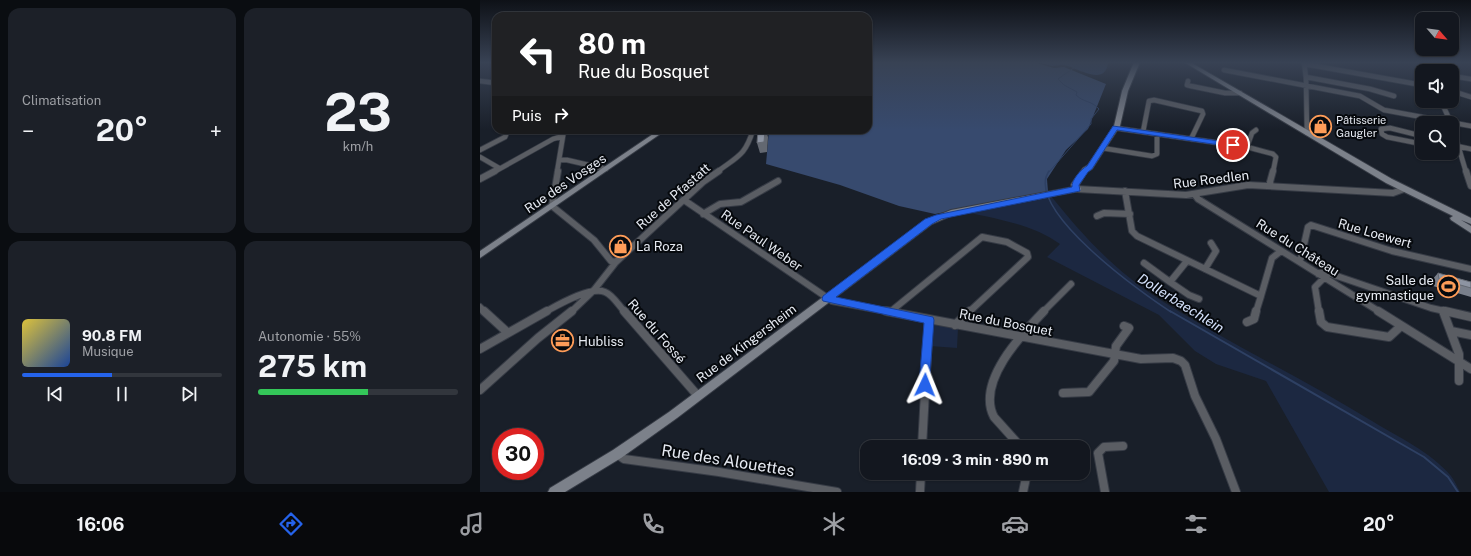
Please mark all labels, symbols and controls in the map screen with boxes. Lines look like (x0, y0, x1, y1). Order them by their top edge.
north arrow (1415, 12, 1459, 56)
map controls (1415, 12, 1459, 160)
text: 80 m (578, 27, 646, 60)
icon: left (512, 28, 564, 80)
text: Rue du Bosquet (578, 61, 710, 82)
button: sound (1415, 64, 1459, 108)
text: 23 (324, 82, 392, 143)
text: Climatisation (22, 93, 101, 108)
icon: right (550, 104, 572, 126)
text: Puis (512, 107, 542, 124)
text: 20° (96, 112, 148, 148)
shop icon: Pâtisserie Gaugler (1307, 113, 1333, 139)
place label: Pâtisserie Gaugler (1336, 114, 1386, 139)
button: search (1415, 116, 1459, 160)
text: − (22, 118, 34, 144)
text: + (210, 118, 222, 144)
pin (1216, 128, 1250, 162)
icon: arrive (1222, 134, 1244, 156)
text: km/h (343, 139, 373, 154)
street label: Rue des Vosges (522, 151, 609, 216)
street label: Rue de Pfastatt (633, 160, 713, 233)
street label: Rue Roedlen (1172, 167, 1250, 192)
street label: Rue Paul Weber (718, 207, 805, 274)
street label: Rue du Château (1253, 216, 1342, 279)
street label: Rue Loewert (1336, 216, 1413, 251)
shop icon: La Roza (607, 233, 633, 259)
place label: La Roza (636, 239, 683, 254)
water label: Dollerbaechlein (1135, 270, 1227, 336)
place label: Salle de gymnastique (1356, 273, 1434, 303)
sports icon: Salle de gymnastique (1436, 274, 1462, 300)
street label: Rue du Fossé (625, 296, 689, 367)
street label: Rue de Kingersheim (694, 301, 799, 386)
street label: Rue du Bosquet (958, 306, 1054, 339)
text: 90.8 FM (82, 327, 142, 344)
office icon: Hubliss (550, 328, 576, 354)
text: Autonomie · 55% (258, 329, 361, 344)
place label: Hubliss (578, 334, 624, 349)
text: Musique (82, 344, 134, 359)
text: 275 km (258, 348, 367, 384)
position arrow (904, 364, 946, 406)
icon: previous (44, 383, 66, 405)
icon: pause (111, 383, 133, 405)
icon: next (178, 383, 200, 405)
speed limit sign: 30 (492, 428, 544, 480)
street label: Rue des Alouettes (660, 441, 796, 480)
text: 16:09 · 3 min · 890 m (901, 451, 1049, 468)
icon: directions (277, 510, 305, 538)
icon: music (458, 510, 486, 538)
icon: phone (639, 510, 667, 538)
icon: climate (820, 510, 848, 538)
icon: car (1001, 510, 1029, 538)
icon: filters (1182, 510, 1210, 538)
text: 16:06 (76, 514, 124, 535)
text: 20° (1363, 514, 1395, 535)

